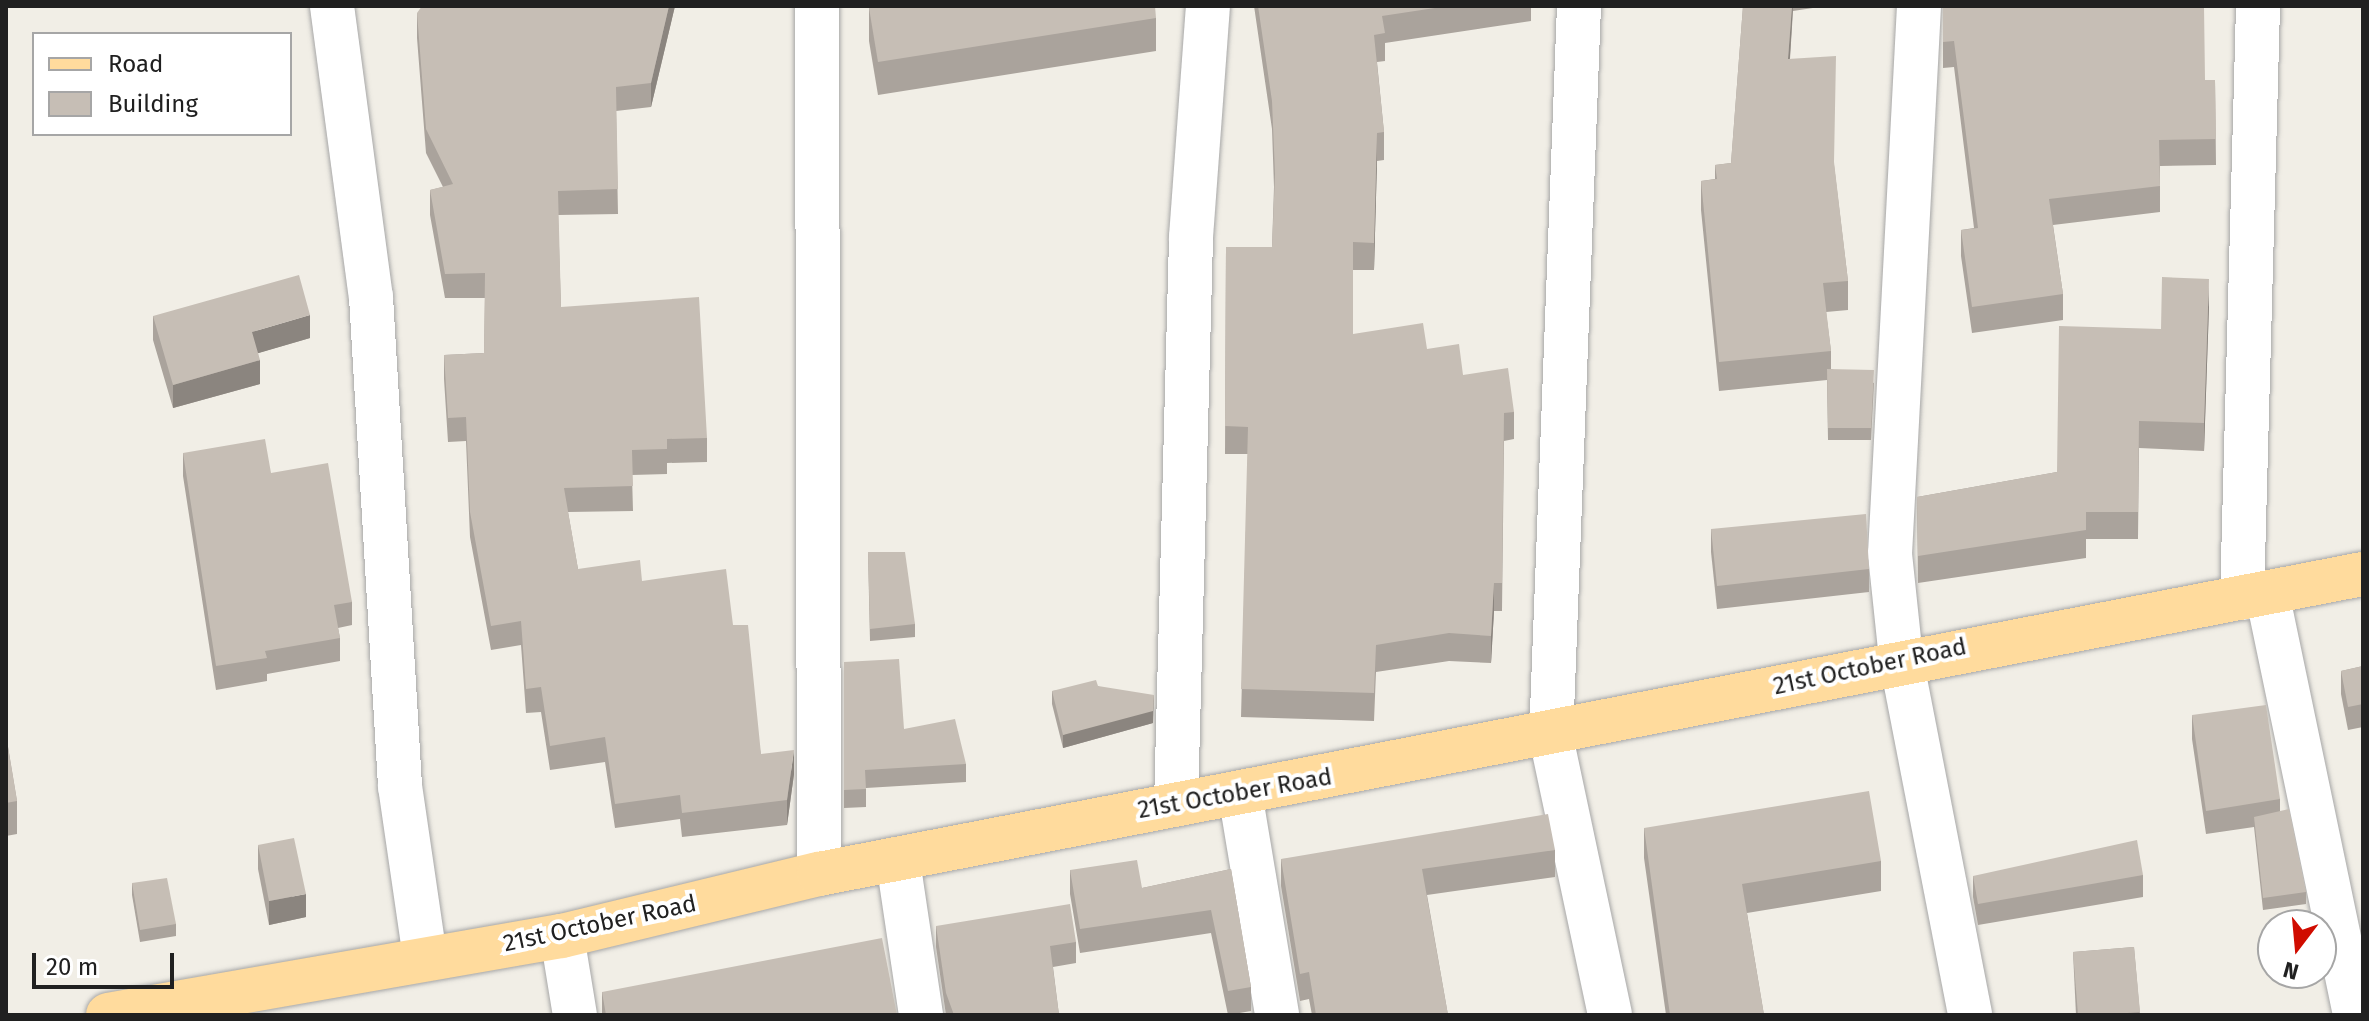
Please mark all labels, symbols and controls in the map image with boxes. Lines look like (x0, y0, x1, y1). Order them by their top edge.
legend (32, 32, 292, 136)
text: Road (108, 50, 163, 78)
text: Building (108, 90, 198, 118)
street label: 21st October Road (1771, 632, 1969, 702)
street label: 21st October Road (1136, 763, 1334, 825)
street label: 21st October Road (501, 889, 699, 959)
north arrow (2257, 909, 2337, 989)
scale bar (36, 937, 178, 987)
text: 20 m (46, 953, 98, 981)
text: N (2280, 956, 2302, 986)

